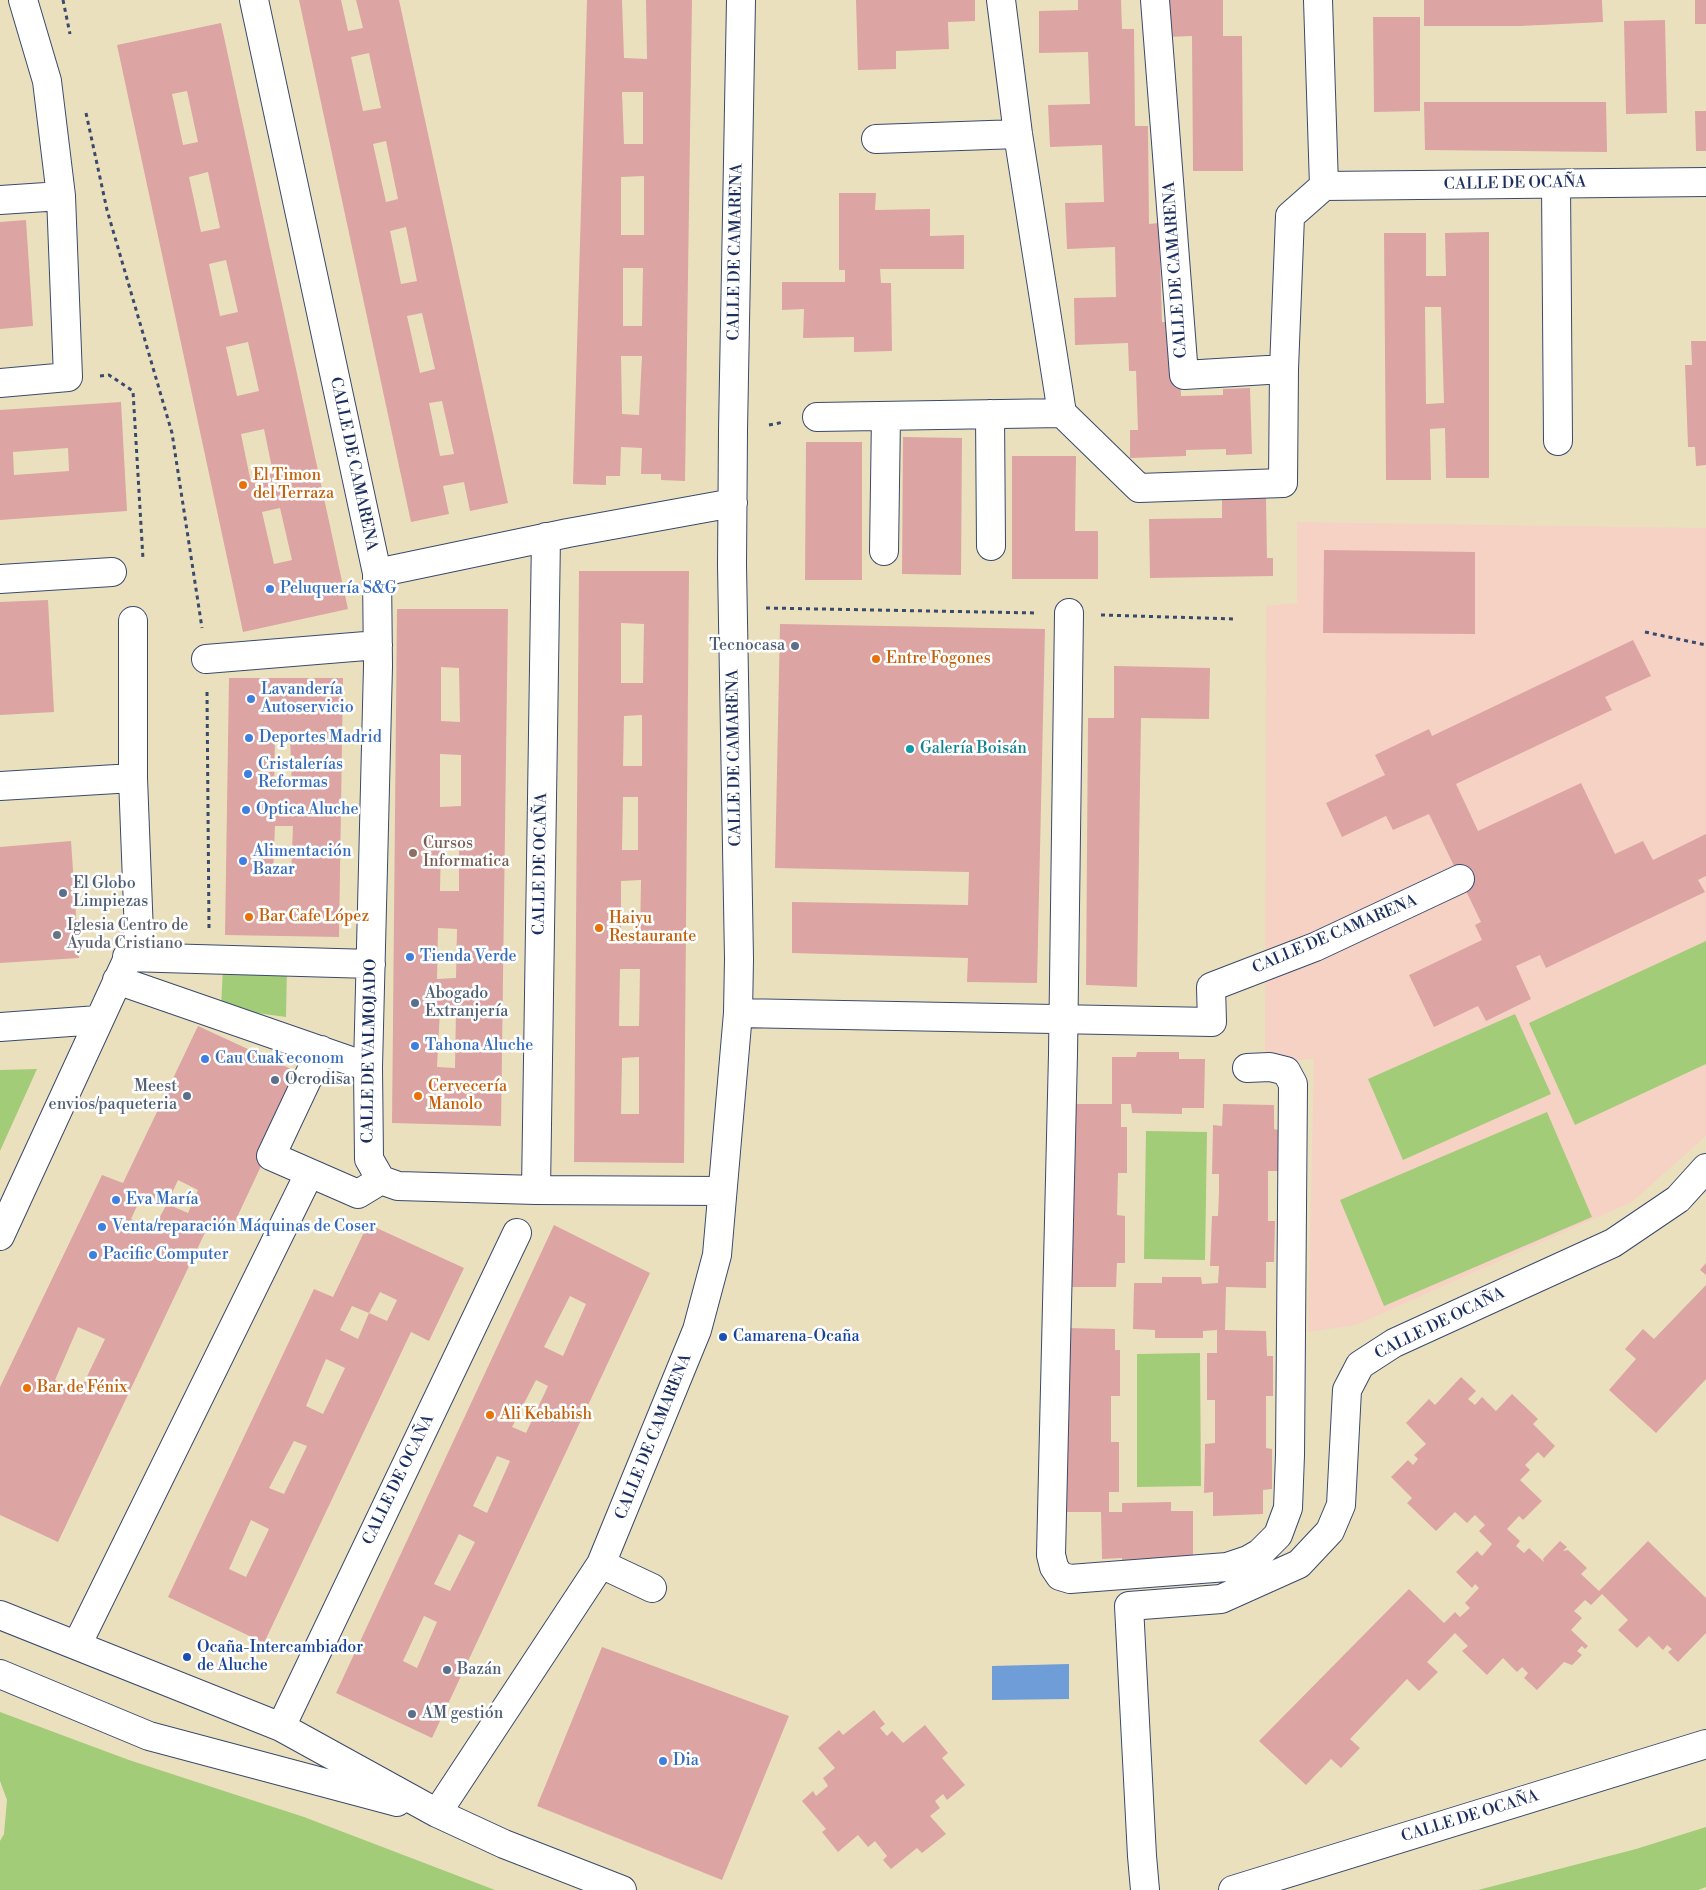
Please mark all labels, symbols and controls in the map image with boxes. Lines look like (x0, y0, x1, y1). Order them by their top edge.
street label: CALLE DE CAMARENA (725, 163, 747, 341)
street label: CALLE DE OCAÑA (1444, 173, 1586, 195)
street label: CALLE DE CAMARENA (1160, 181, 1192, 359)
street label: CALLE DE CAMARENA (325, 375, 381, 553)
place label: El Timon del Terraza (253, 466, 334, 504)
marker: El Timon del Terraza (237, 479, 249, 491)
place label: Peluquería S&G (280, 579, 397, 599)
marker: Peluquería S&G (264, 583, 276, 595)
place label: Tecnocasa (709, 636, 785, 656)
marker: Tecnocasa (789, 640, 801, 652)
place label: Entre Fogones (886, 649, 991, 669)
marker: Entre Fogones (870, 653, 882, 665)
street label: CALLE DE CAMARENA (724, 669, 746, 847)
place label: Lavandería Autoservicio (261, 680, 354, 718)
marker: Lavandería Autoservicio (245, 693, 257, 705)
place label: Deportes Madrid (259, 728, 382, 748)
marker: Deportes Madrid (243, 732, 255, 744)
place label: Galería Boisán (920, 739, 1027, 759)
marker: Galería Boisán (904, 743, 916, 755)
place label: Cristalerías Reformas (258, 755, 343, 793)
marker: Cristalerías Reformas (242, 768, 254, 780)
street label: CALLE DE OCAÑA (530, 793, 552, 935)
place label: Optica Aluche (256, 800, 359, 820)
marker: Optica Aluche (240, 804, 252, 816)
place label: Cursos Informatica (423, 834, 510, 872)
place label: Alimentación Bazar (253, 842, 352, 880)
marker: Cursos Informatica (407, 847, 419, 859)
marker: Alimentación Bazar (237, 855, 249, 867)
place label: El Globo Limpiezas (73, 874, 148, 912)
marker: El Globo Limpiezas (57, 887, 69, 899)
street label: CALLE DE CAMARENA (1250, 892, 1420, 978)
place label: Bar Cafe López (259, 907, 369, 927)
place label: Haiyu Restaurante (609, 909, 696, 947)
marker: Bar Cafe López (243, 911, 255, 923)
place label: Iglesia Centro de Ayuda Cristiano (67, 916, 188, 954)
marker: Haiyu Restaurante (593, 922, 605, 934)
marker: Iglesia Centro de Ayuda Cristiano (51, 929, 63, 941)
place label: Tienda Verde (420, 947, 517, 967)
marker: Tienda Verde (404, 951, 416, 963)
street label: CALLE DE VALMOJADO (359, 958, 381, 1144)
place label: Abogado Extranjería (425, 984, 508, 1022)
marker: Abogado Extranjería (409, 997, 421, 1009)
place label: Tahona Aluche (425, 1036, 533, 1056)
marker: Tahona Aluche (409, 1040, 421, 1052)
place label: Cau Cuak econom (215, 1049, 344, 1069)
marker: Cau Cuak econom (199, 1053, 211, 1065)
place label: Ocrodisa (285, 1070, 351, 1090)
marker: Ocrodisa (269, 1074, 281, 1086)
place label: Meest envios/paqueteria (49, 1077, 177, 1115)
place label: Cervecería Manolo (428, 1077, 507, 1115)
marker: Meest envios/paqueteria (181, 1090, 193, 1102)
marker: Cervecería Manolo (412, 1090, 424, 1102)
place label: Eva María (126, 1190, 199, 1210)
marker: Eva María (110, 1194, 122, 1206)
place label: Venta/reparación Máquinas de Coser (112, 1217, 376, 1237)
marker: Venta/reparación Máquinas de Coser (96, 1221, 108, 1233)
place label: Pacific Computer (103, 1245, 229, 1265)
marker: Pacific Computer (87, 1249, 99, 1261)
street label: CALLE DE OCAÑA (1372, 1284, 1508, 1364)
place label: Camarena-Ocaña (733, 1327, 860, 1347)
marker: Camarena-Ocaña (717, 1331, 729, 1343)
street label: CALLE DE CAMARENA (612, 1351, 696, 1523)
place label: Bar de Fénix (37, 1378, 127, 1398)
marker: Bar de Fénix (21, 1382, 33, 1394)
place label: Ali Kebabish (500, 1405, 592, 1425)
marker: Ali Kebabish (484, 1409, 496, 1421)
street label: CALLE DE OCAÑA (359, 1412, 439, 1548)
place label: Ocaña-Intercambiador de Aluche (197, 1638, 363, 1676)
marker: Ocaña-Intercambiador de Aluche (181, 1651, 193, 1663)
place label: Bazán (457, 1660, 502, 1680)
marker: Bazán (441, 1664, 453, 1676)
place label: AM gestión (422, 1704, 503, 1724)
marker: AM gestión (406, 1708, 418, 1720)
place label: Dia (673, 1751, 699, 1771)
marker: Dia (657, 1755, 669, 1767)
street label: CALLE DE OCAÑA (1399, 1787, 1541, 1847)

